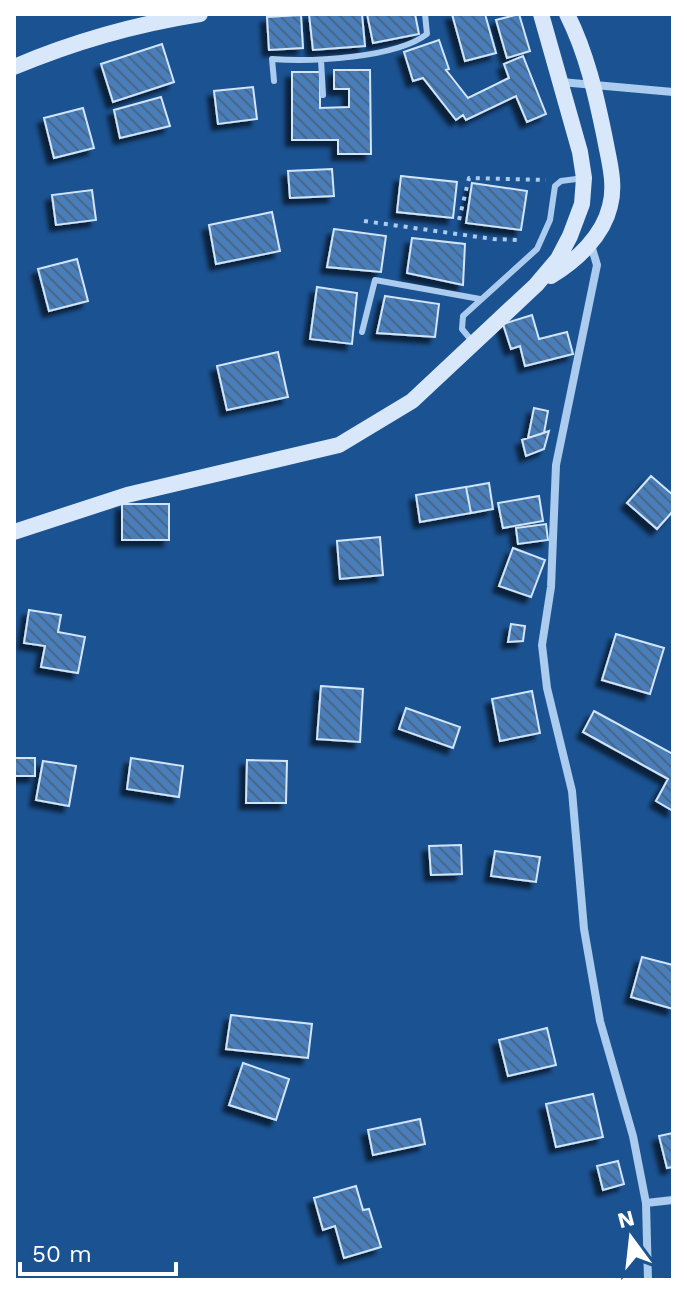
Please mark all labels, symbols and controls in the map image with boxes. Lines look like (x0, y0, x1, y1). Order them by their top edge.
north arrow (591, 1198, 671, 1278)
text: N (615, 1205, 637, 1233)
scale bar (20, 1226, 176, 1276)
text: 50 m (32, 1240, 92, 1268)

